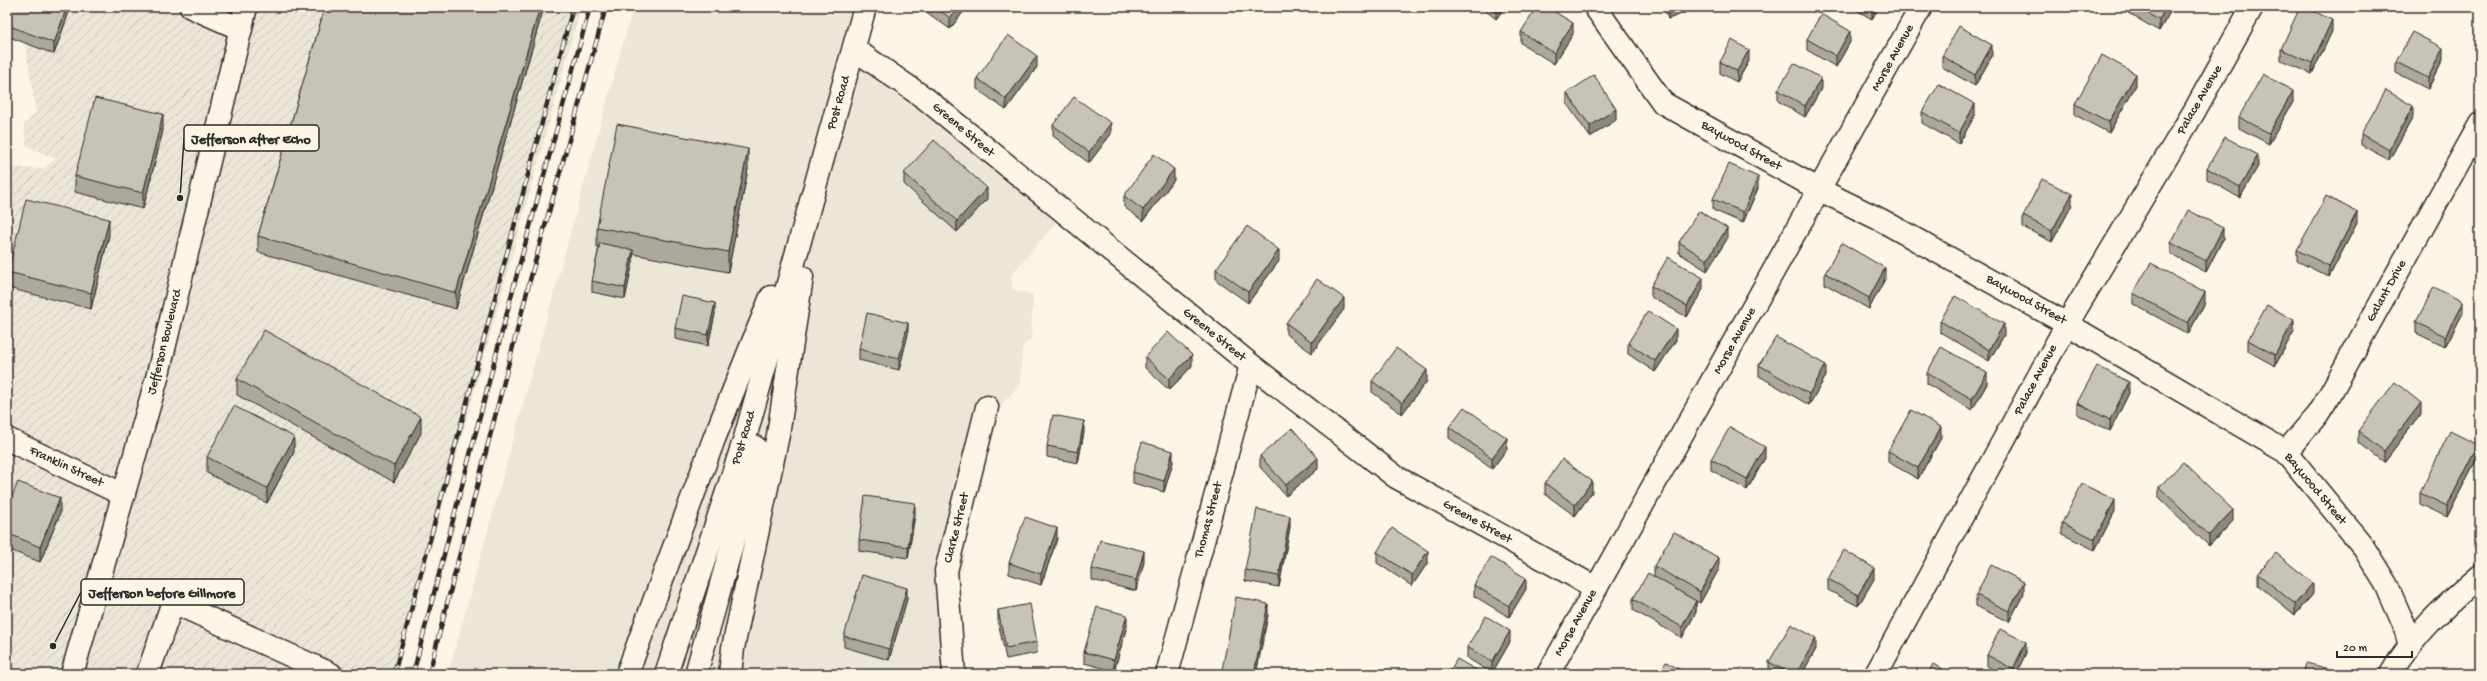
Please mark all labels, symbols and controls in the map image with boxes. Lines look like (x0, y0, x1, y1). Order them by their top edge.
street label: Morse Avenue (1868, 22, 1918, 94)
street label: Palace Avenue (2174, 62, 2226, 138)
street label: Post Road (824, 73, 854, 133)
street label: Greene Street (929, 100, 999, 162)
street label: Baywood Street (1697, 117, 1785, 175)
callout: Jefferson after Echo (184, 125, 319, 151)
text: Jefferson after Echo (190, 132, 311, 149)
street label: Galant Drive (2364, 257, 2410, 325)
street label: Baywood Street (1982, 271, 2070, 329)
street label: Jefferson Boulevard (145, 287, 186, 396)
street label: Greene Street (1179, 305, 1250, 366)
street label: Morse Avenue (1710, 305, 1760, 377)
street label: Palace Avenue (2011, 342, 2061, 419)
street label: Post Road (728, 408, 760, 468)
street label: Franklin Street (26, 443, 107, 491)
street label: Baywood Street (2280, 449, 2350, 529)
street label: Thomas Street (1191, 479, 1227, 560)
street label: Clarke Street (941, 490, 973, 565)
street label: Greene Street (1440, 497, 1516, 548)
callout: Jefferson before Gillmore (81, 579, 244, 605)
text: Jefferson before Gillmore (88, 586, 236, 603)
street label: Morse Avenue (1551, 587, 1601, 659)
scale bar (2337, 633, 2412, 659)
text: 20 m (2343, 642, 2368, 656)

